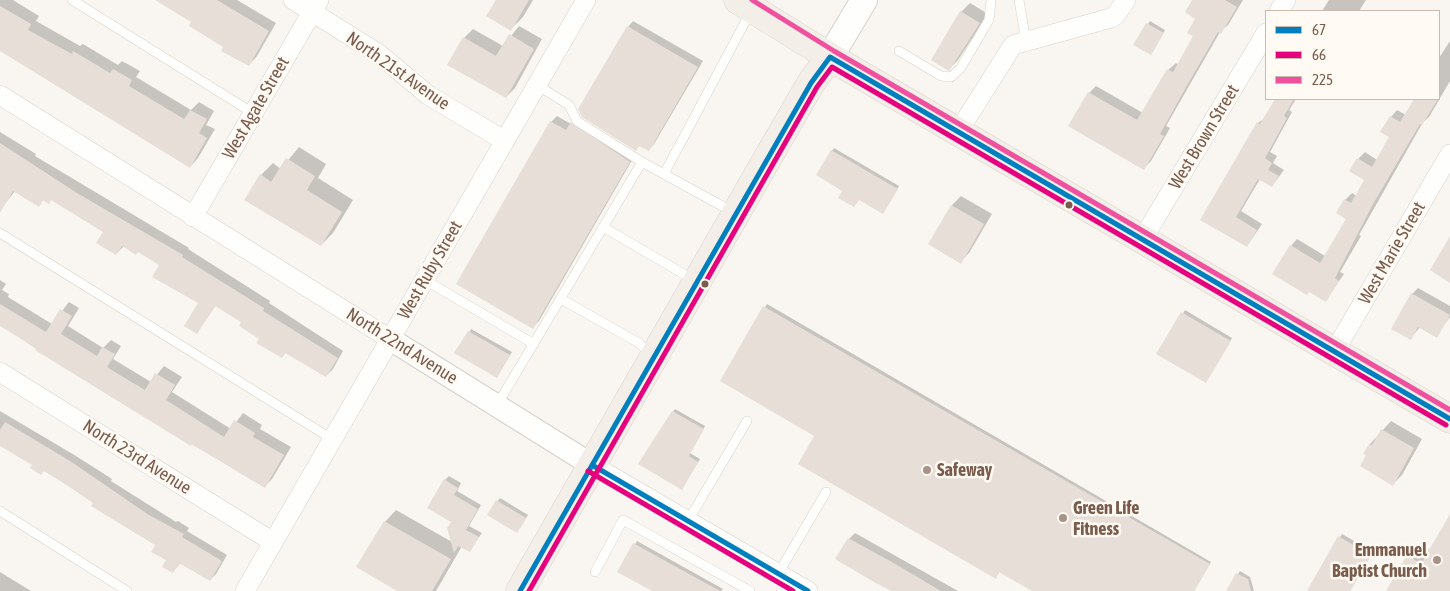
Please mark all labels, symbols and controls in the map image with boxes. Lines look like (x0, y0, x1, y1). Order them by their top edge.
legend (1265, 10, 1440, 100)
text: 67 (1312, 21, 1326, 38)
street label: North 21st Avenue (342, 27, 454, 115)
text: 66 (1312, 46, 1326, 63)
street label: West Agate Street (218, 53, 294, 163)
text: 225 (1312, 71, 1333, 88)
street label: West Brown Street (1164, 81, 1244, 193)
street label: West Marie Street (1354, 198, 1430, 308)
unlabelled marker (1064, 200, 1074, 210)
street label: West Ruby Street (393, 217, 467, 323)
unlabelled marker (700, 279, 710, 289)
street label: North 22nd Avenue (342, 303, 462, 389)
street label: North 23rd Avenue (79, 415, 195, 499)
place label: Safeway (937, 459, 992, 481)
marker: Safeway (921, 464, 933, 476)
place label: Green Life Fitness (1073, 497, 1140, 540)
marker: Green Life Fitness (1057, 512, 1069, 524)
place label: Emmanuel Baptist Church (1332, 539, 1427, 582)
marker: Emmanuel Baptist Church (1431, 554, 1443, 566)

